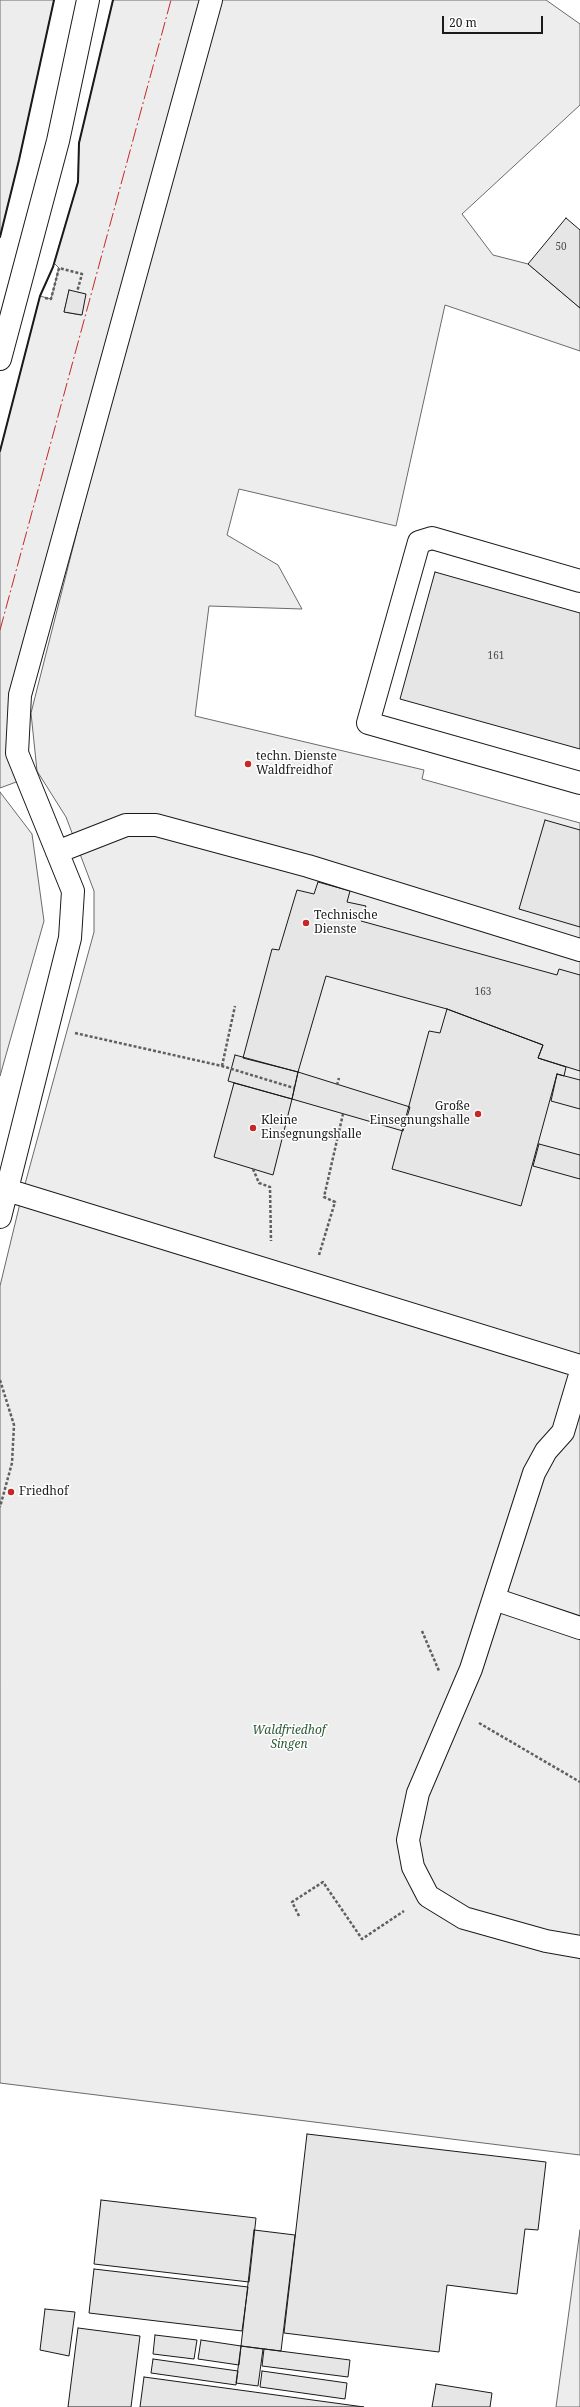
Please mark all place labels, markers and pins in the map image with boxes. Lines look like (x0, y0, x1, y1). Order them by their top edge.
place label: techn. Dienste Waldfreidhof (256, 750, 337, 778)
marker: techn. Dienste Waldfreidhof (243, 759, 253, 769)
place label: Technische Dienste (314, 909, 378, 937)
marker: Technische Dienste (301, 918, 311, 928)
place label: Große Einsegnungshalle (369, 1100, 470, 1128)
marker: Große Einsegnungshalle (473, 1109, 483, 1119)
place label: Kleine Einsegnungshalle (261, 1114, 362, 1142)
marker: Kleine Einsegnungshalle (248, 1123, 258, 1133)
place label: Friedhof (19, 1485, 68, 1499)
marker: Friedhof (6, 1487, 16, 1497)

